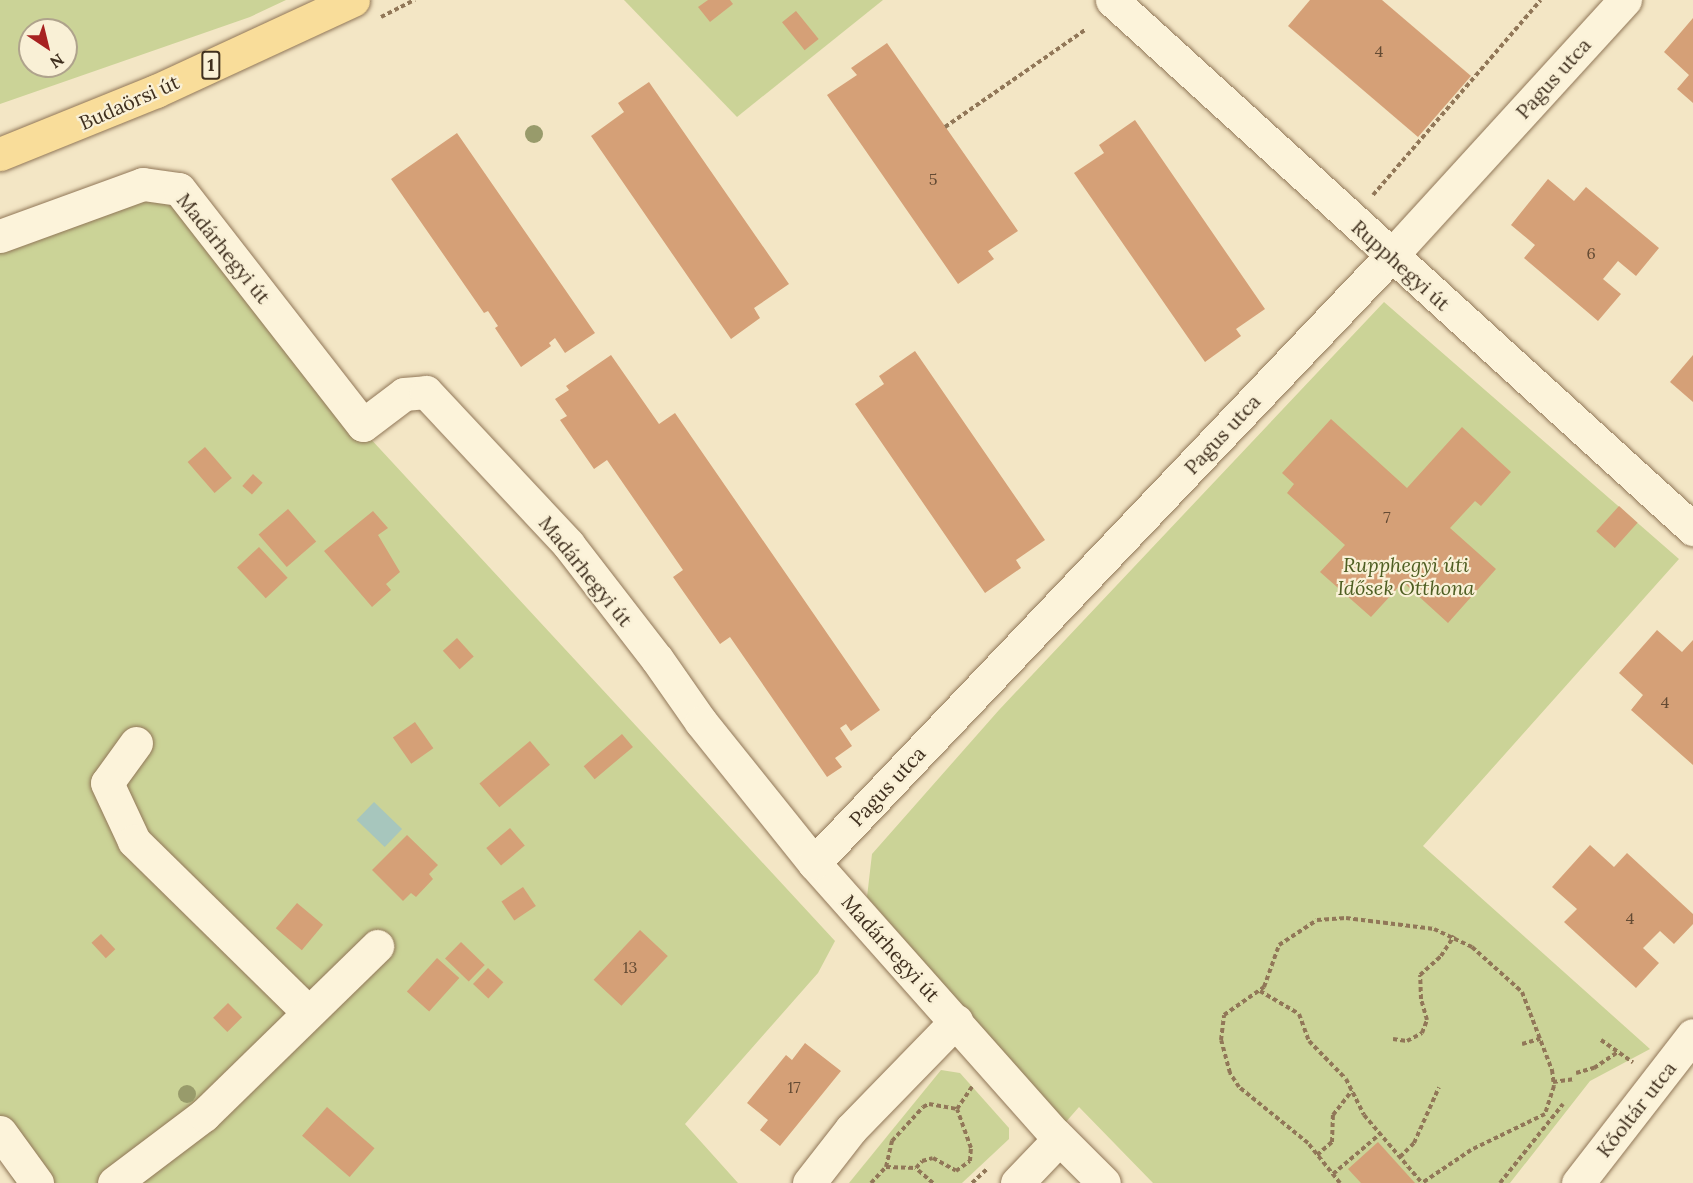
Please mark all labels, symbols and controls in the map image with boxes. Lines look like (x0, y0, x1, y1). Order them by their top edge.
north arrow (18, 18, 78, 78)
street label: Pagus utca (1510, 33, 1596, 123)
house number: 4 (1375, 41, 1383, 61)
text: N (46, 49, 68, 73)
road number: 1 (200, 50, 222, 80)
street label: Budaörsi út (75, 69, 183, 135)
house number: 5 (929, 169, 937, 189)
street label: Madárhegyi út (172, 188, 276, 308)
street label: Rupphegyi út (1347, 215, 1455, 315)
house number: 6 (1586, 243, 1596, 263)
street label: Pagus utca (1179, 389, 1265, 479)
house number: 7 (1383, 507, 1391, 527)
street label: Madárhegyi út (534, 511, 638, 631)
park label: Rupphegyi úti Idősek Otthona (1338, 552, 1474, 599)
house number: 4 (1661, 692, 1669, 712)
street label: Pagus utca (844, 741, 930, 831)
street label: Madárhegyi út (837, 890, 945, 1006)
house number: 4 (1626, 908, 1634, 928)
house number: 13 (623, 957, 637, 977)
street label: Kőoltár utca (1591, 1056, 1681, 1162)
house number: 17 (787, 1077, 801, 1097)

